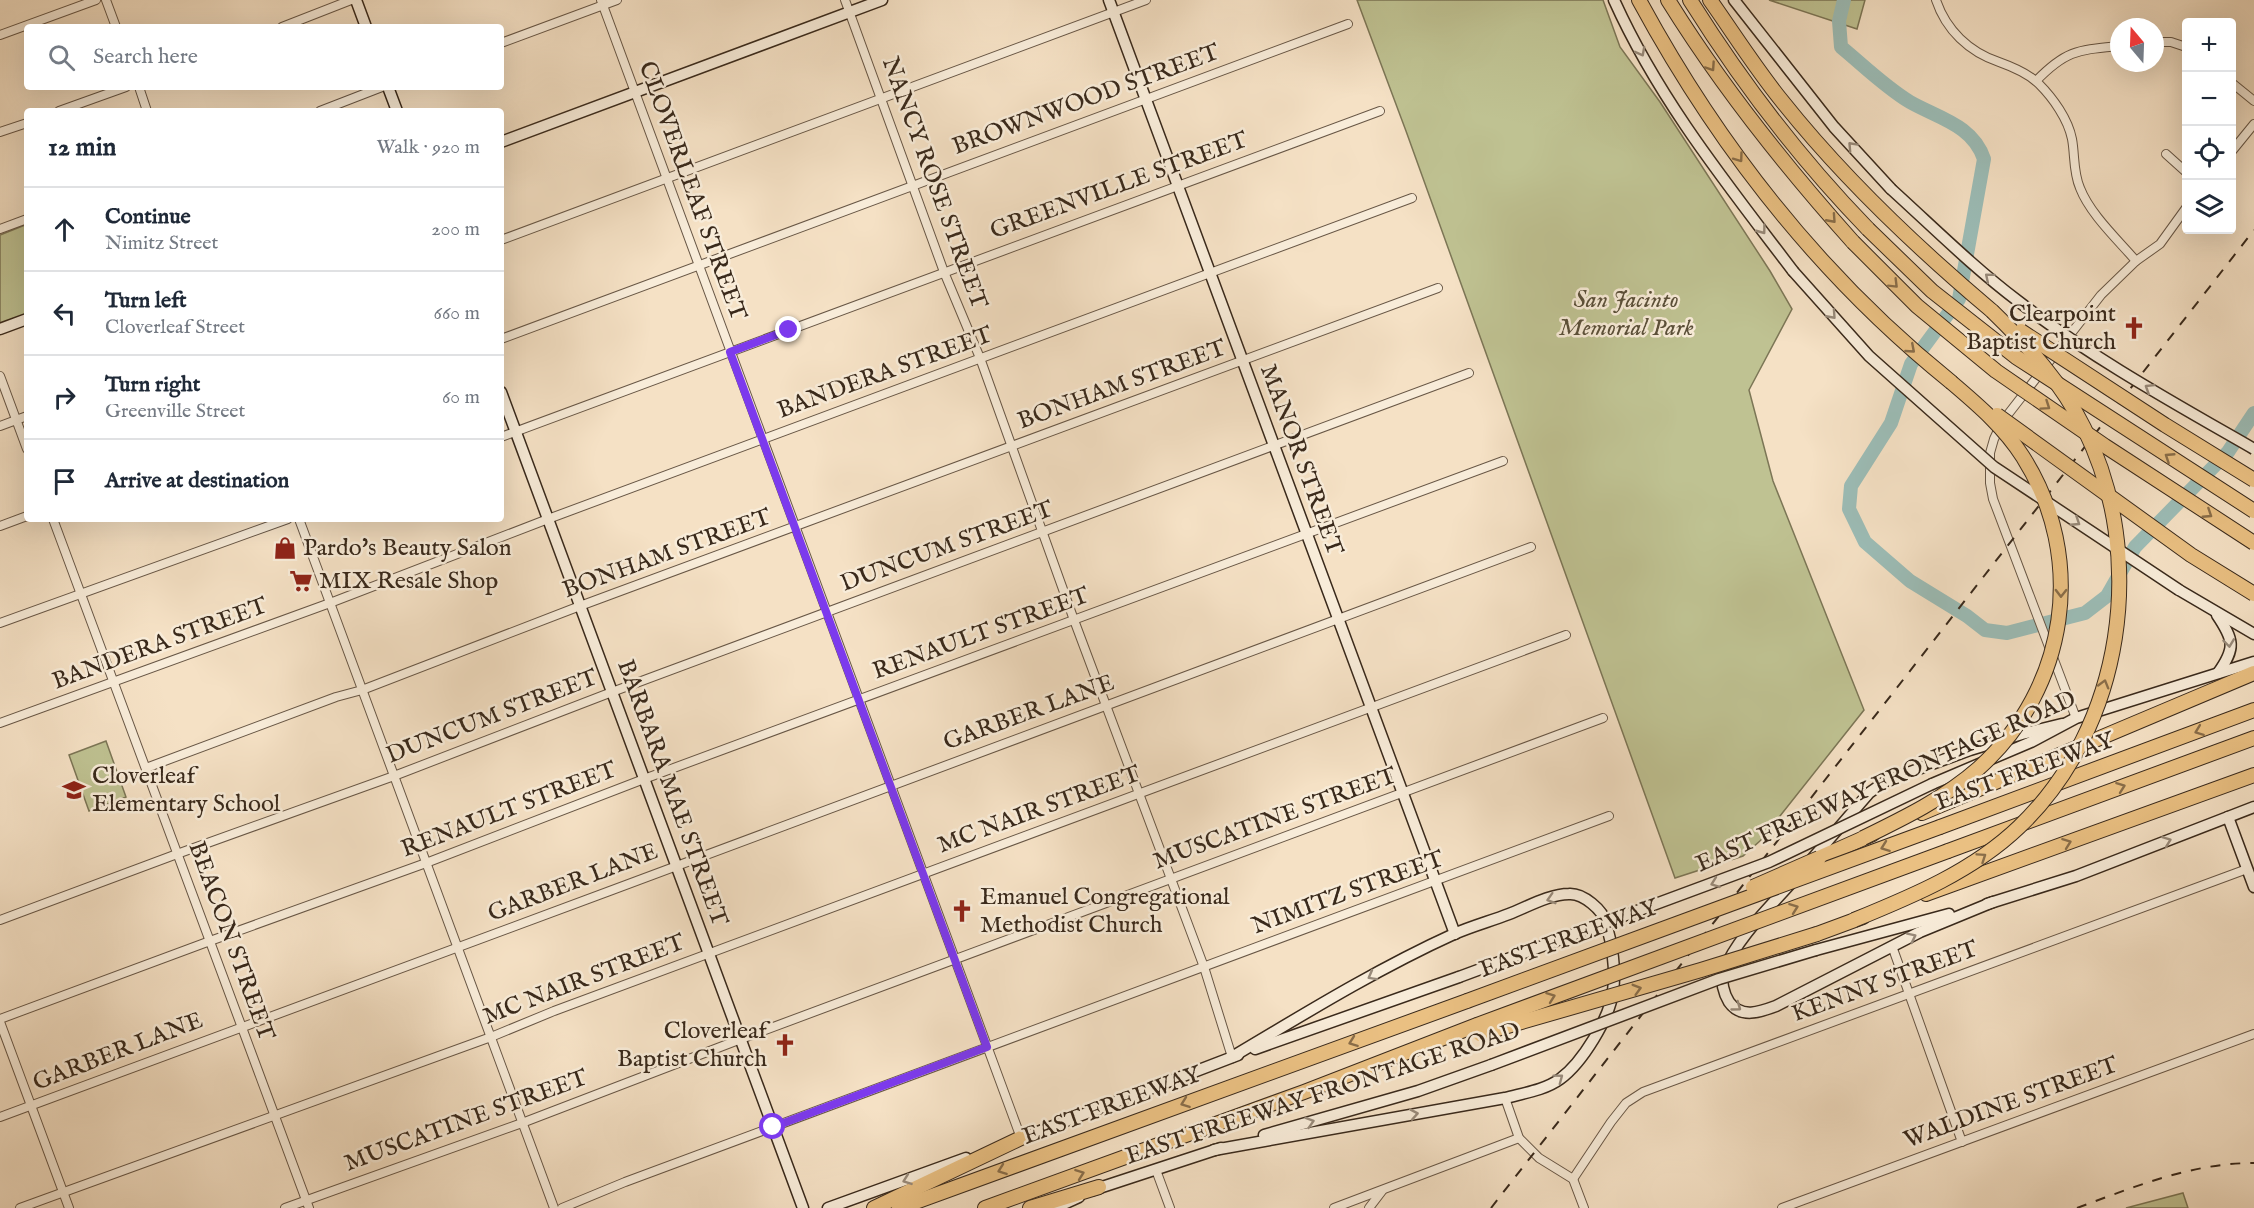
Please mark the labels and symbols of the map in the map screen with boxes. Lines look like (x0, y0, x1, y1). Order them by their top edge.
north arrow (2110, 18, 2164, 72)
street label: BROWNWOOD STREET (948, 37, 1224, 163)
one-way arrow (1634, 46, 1645, 56)
street label: NANCY ROSE STREET (874, 53, 994, 314)
street label: CLOVERLEAF STREET (631, 57, 753, 325)
one-way arrow (1704, 60, 1715, 71)
street label: GREENVILLE STREET (986, 125, 1252, 247)
one-way arrow (1848, 143, 1859, 154)
one-way arrow (1732, 152, 1743, 163)
one-way arrow (1825, 212, 1836, 223)
one-way arrow (1755, 224, 1766, 235)
one-way arrow (1985, 273, 1996, 284)
one-way arrow (1886, 276, 1897, 287)
park label: San Jacinto Memorial Park (1558, 285, 1694, 344)
place label: Clearpoint Baptist Church (1966, 299, 2116, 358)
one-way arrow (1825, 308, 1836, 319)
church icon: Clearpoint Baptist Church (2121, 315, 2147, 341)
route end (775, 316, 801, 342)
street label: BANDERA STREET (773, 319, 997, 426)
street label: BONHAM STREET (1014, 333, 1231, 437)
one-way arrow (1904, 342, 1915, 353)
street label: MANOR STREET (1252, 360, 1350, 560)
one-way arrow (2145, 383, 2155, 395)
one-way arrow (2039, 399, 2050, 410)
one-way arrow (2165, 453, 2176, 464)
street label: DUNCUM STREET (837, 494, 1058, 600)
street label: BONHAM STREET (559, 502, 776, 606)
one-way arrow (2202, 506, 2212, 518)
one-way arrow (2069, 515, 2080, 526)
place label: Pardo's Beauty Salon (303, 533, 512, 564)
shop icon: Pardo's Beauty Salon (272, 535, 298, 561)
place label: MIX Resale Shop (319, 566, 498, 597)
supermarket icon: MIX Resale Shop (288, 568, 314, 594)
street label: RENAULT STREET (869, 580, 1094, 688)
one-way arrow (2055, 588, 2067, 597)
street label: BANDERA STREET (48, 590, 272, 697)
one-way arrow (2222, 638, 2235, 648)
street label: BARBARA MAE STREET (609, 656, 735, 931)
street label: DUNCUM STREET (382, 662, 602, 772)
street label: GARBER LANE (939, 668, 1119, 758)
one-way arrow (2097, 679, 2109, 690)
street label: EAST FREEWAY FRONTAGE ROAD (1691, 684, 2081, 880)
one-way arrow (2195, 723, 2205, 736)
street label: EAST FREEWAY (1931, 725, 2120, 819)
street label: RENAULT STREET (397, 754, 622, 865)
street label: MC NAIR STREET (933, 759, 1145, 861)
street label: MUSCATINE STREET (1149, 760, 1401, 877)
place label: Cloverleaf Elementary School (92, 761, 281, 820)
school or university icon: Cloverleaf Elementary School (61, 777, 87, 803)
one-way arrow (2115, 782, 2126, 795)
street label: GARBER LANE (483, 836, 663, 930)
one-way arrow (2161, 836, 2172, 848)
street label: BEACON STREET (181, 837, 282, 1045)
one-way arrow (2061, 837, 2072, 850)
one-way arrow (1880, 840, 1891, 853)
street label: NIMITZ STREET (1248, 844, 1449, 942)
one-way arrow (1975, 853, 1986, 864)
one-way arrow (1710, 876, 1721, 889)
place label: Emanuel Congregational Methodist Church (980, 882, 1230, 941)
street label: EAST FREEWAY (1475, 892, 1664, 986)
one-way arrow (1546, 892, 1557, 904)
church icon: Emanuel Congregational Methodist Church (949, 898, 975, 924)
one-way arrow (1787, 903, 1798, 915)
street label: MC NAIR STREET (479, 927, 690, 1033)
one-way arrow (1905, 932, 1916, 944)
street label: KENNY STREET (1788, 934, 1983, 1030)
one-way arrow (1368, 969, 1378, 981)
one-way arrow (1631, 984, 1642, 996)
one-way arrow (1546, 992, 1556, 1005)
one-way arrow (1730, 1000, 1741, 1011)
street label: GARBER LANE (28, 1005, 208, 1099)
street label: EAST FREEWAY FRONTAGE ROAD (1122, 1015, 1524, 1173)
place label: Cloverleaf Baptist Church (617, 1016, 771, 1075)
church icon: Cloverleaf Baptist Church (772, 1032, 798, 1058)
one-way arrow (1348, 1035, 1359, 1048)
street label: WALDINE STREET (1900, 1050, 2123, 1156)
street label: EAST FREEWAY (1018, 1059, 1207, 1153)
street label: MUSCATINE STREET (340, 1062, 592, 1179)
one-way arrow (1553, 1075, 1564, 1086)
one-way arrow (1180, 1096, 1191, 1108)
one-way arrow (1409, 1108, 1419, 1121)
route start (759, 1113, 785, 1139)
one-way arrow (1304, 1117, 1315, 1129)
one-way arrow (997, 1163, 1008, 1175)
one-way arrow (1074, 1168, 1085, 1181)
one-way arrow (902, 1172, 912, 1185)

